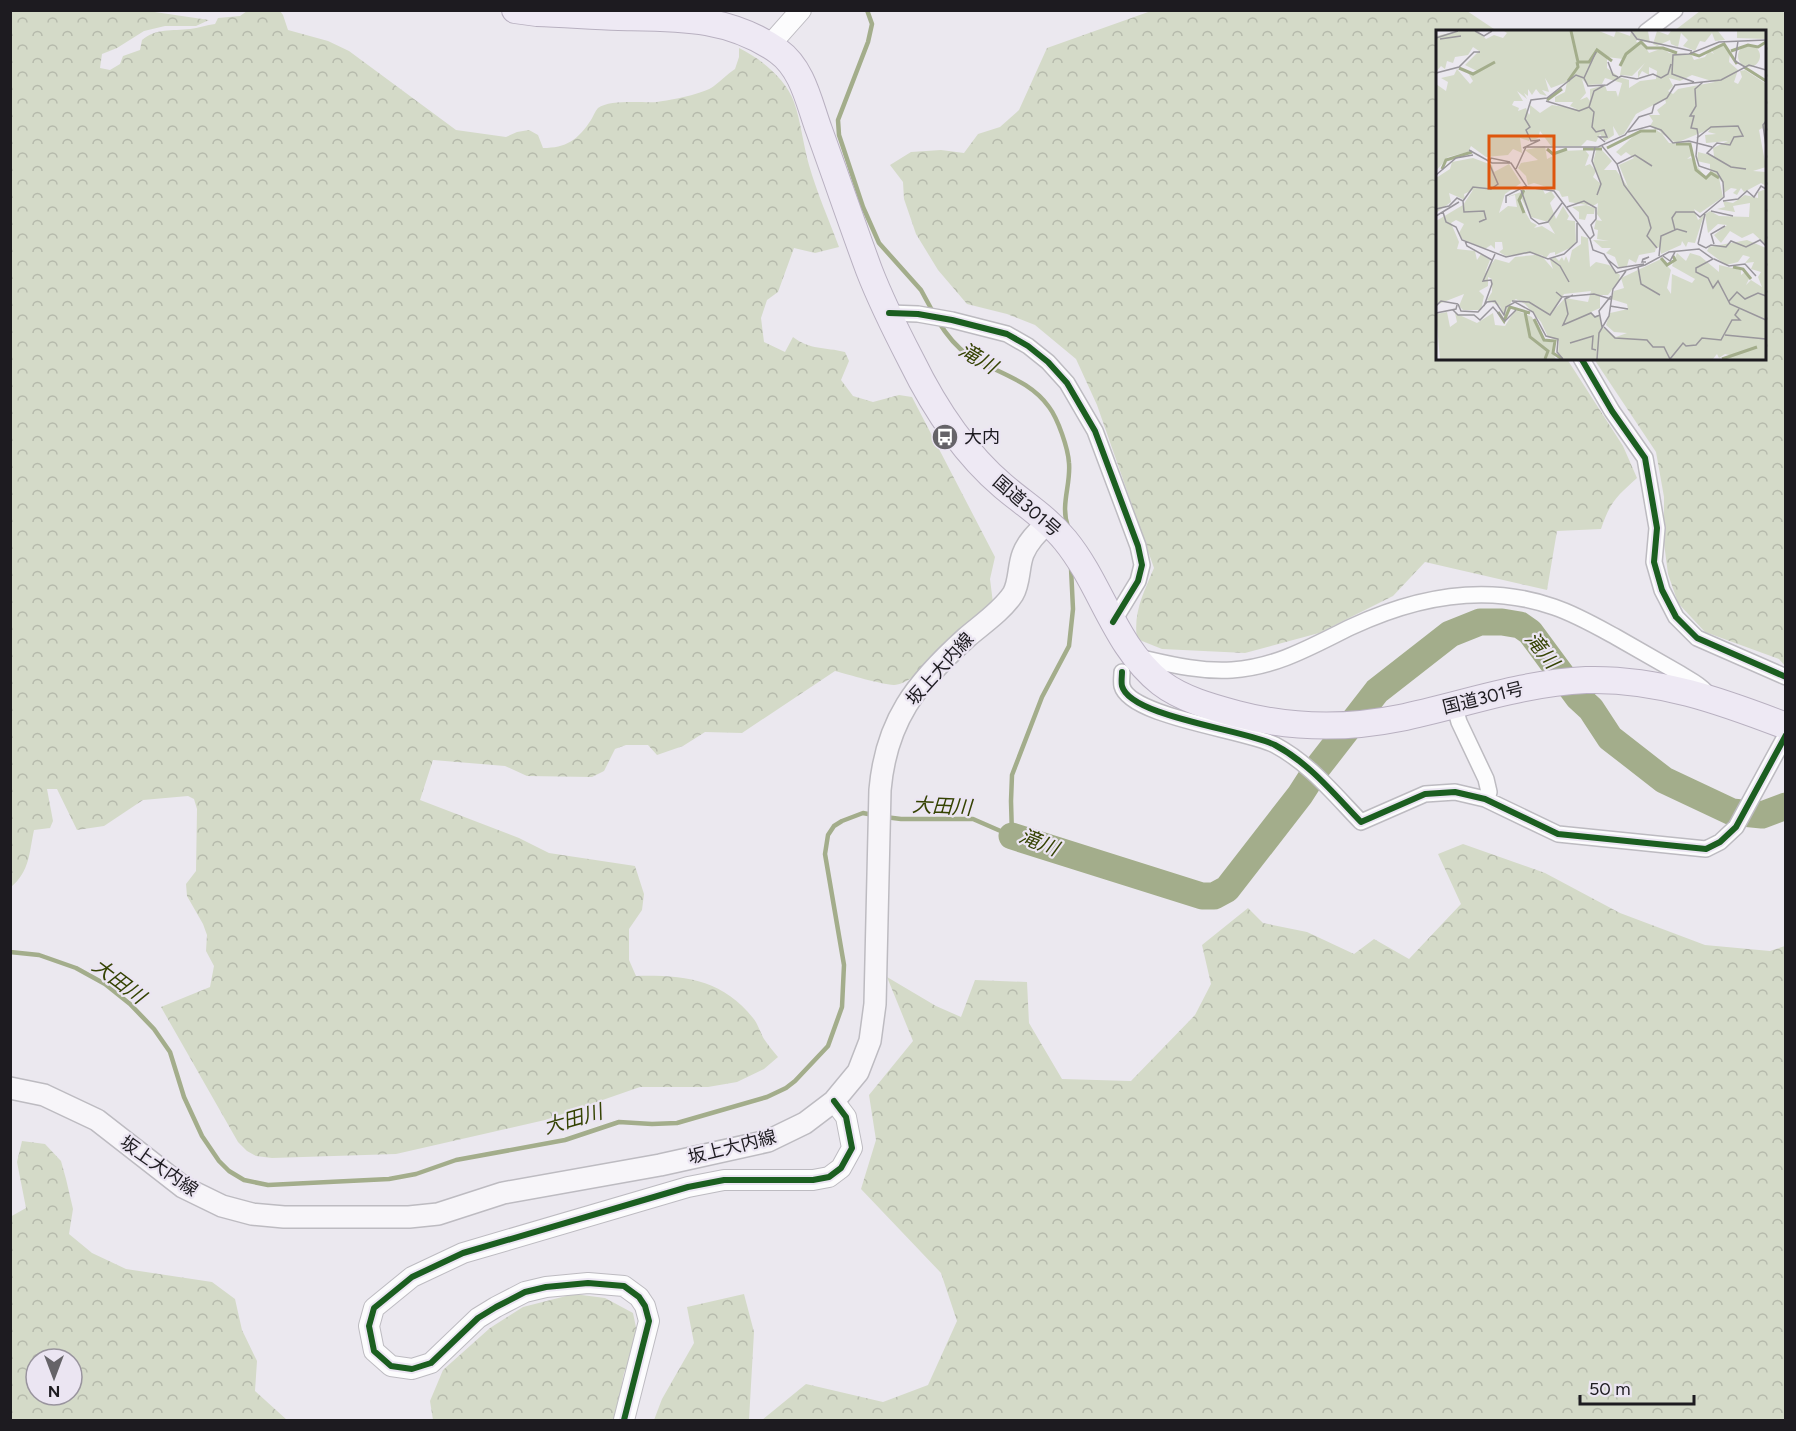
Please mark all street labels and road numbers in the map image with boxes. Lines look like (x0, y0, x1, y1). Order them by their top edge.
street label: 国道301号 (989, 471, 1065, 541)
street label: 坂上大内線 (902, 628, 978, 710)
street label: 国道301号 (1440, 677, 1526, 719)
street label: 坂上大内線 (686, 1125, 778, 1169)
street label: 坂上大内線 (116, 1131, 202, 1201)

